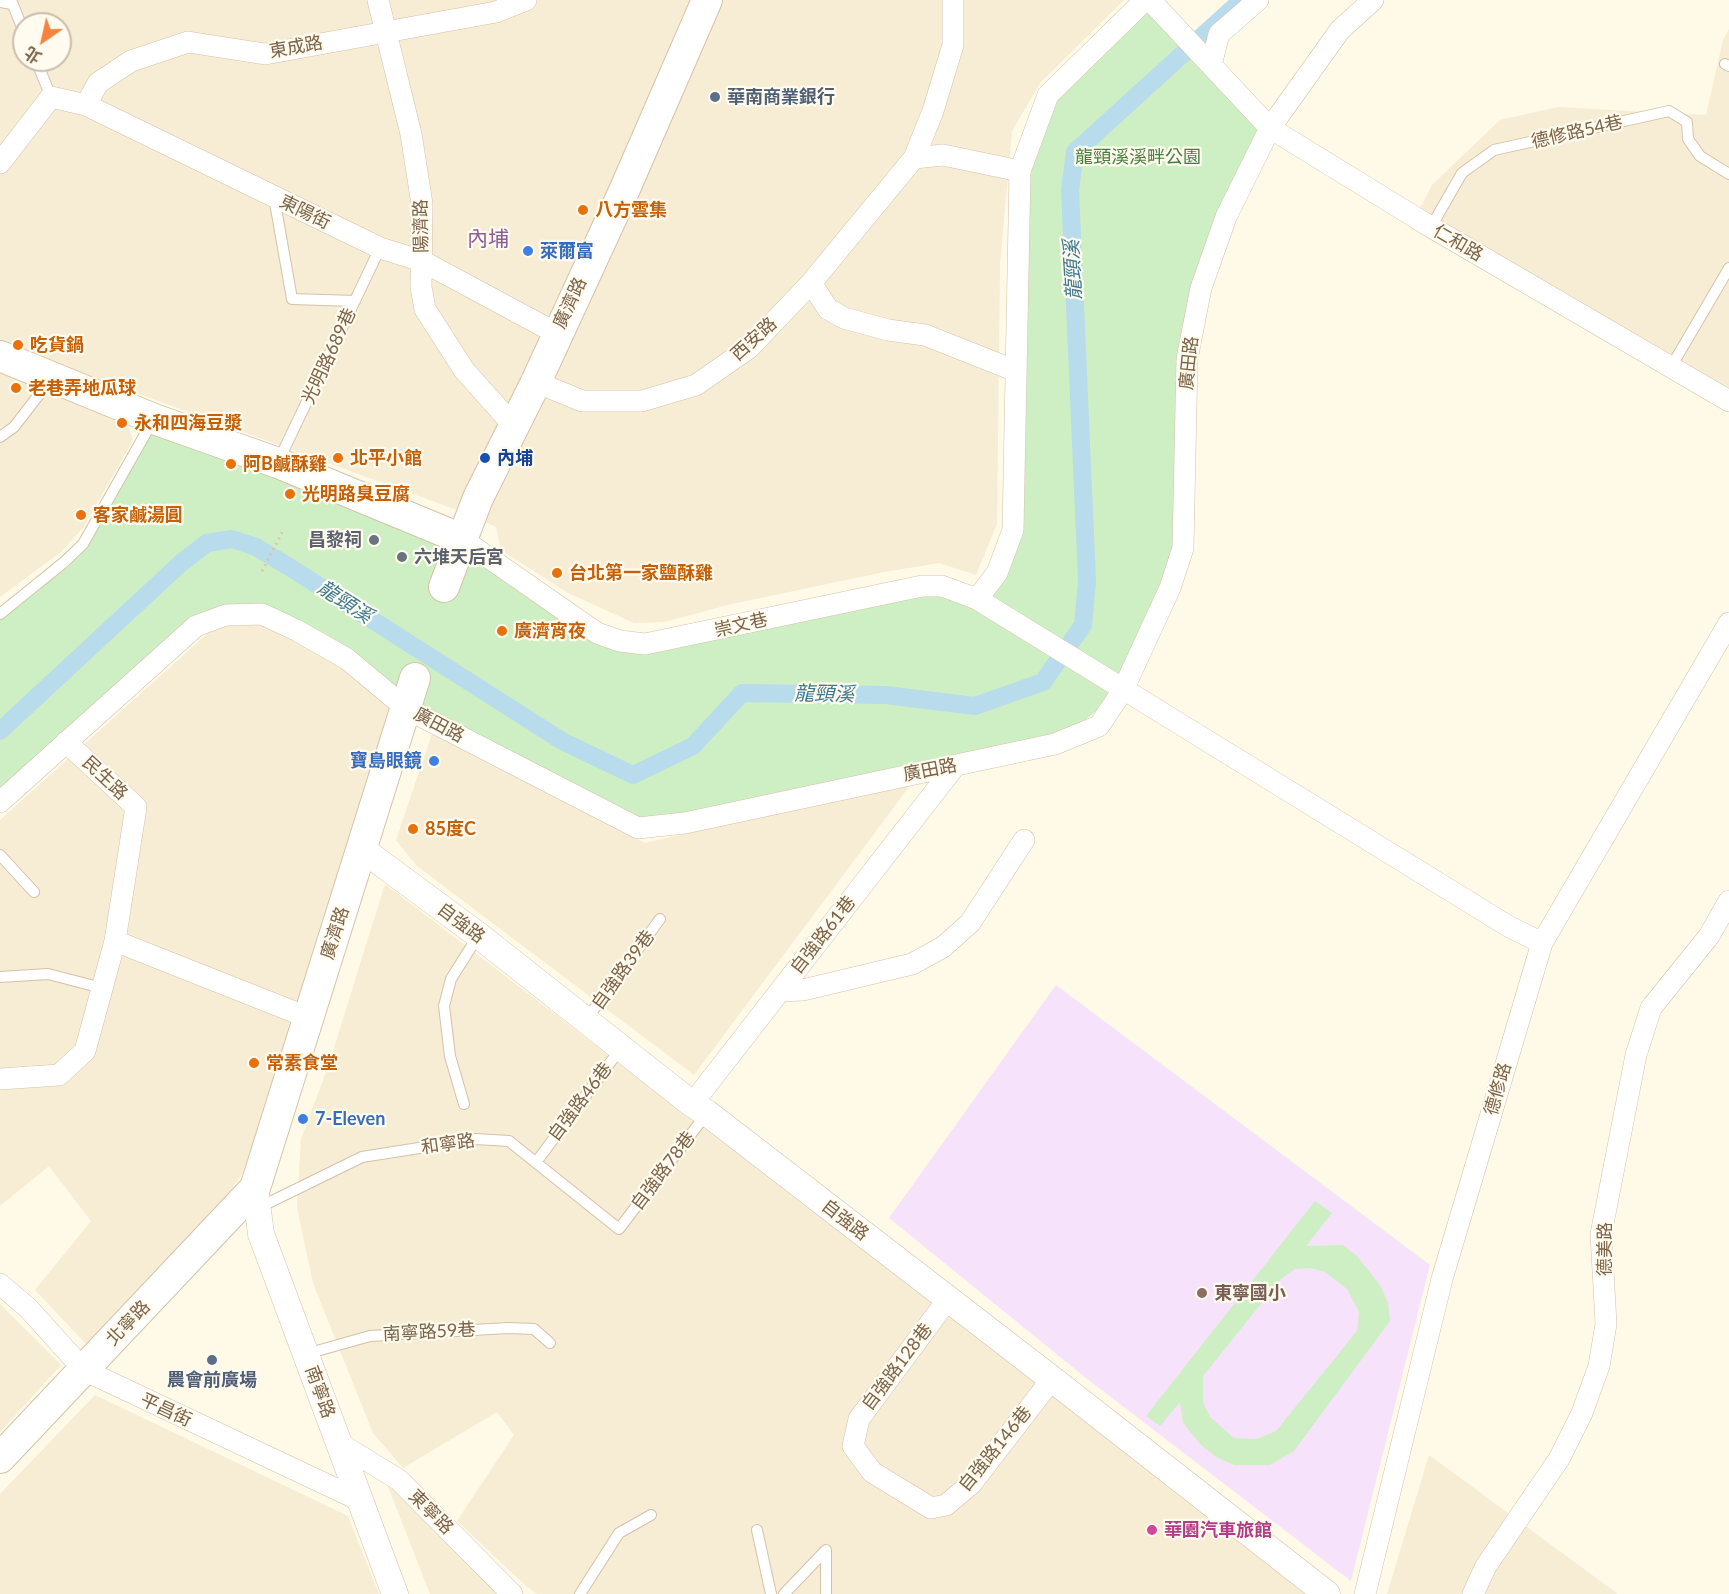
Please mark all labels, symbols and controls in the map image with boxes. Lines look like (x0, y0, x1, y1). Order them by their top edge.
north arrow (12, 12, 72, 72)
street label: 東成路 (268, 32, 324, 62)
text: 北 (21, 43, 45, 68)
place label: 華南商業銀行 (727, 86, 835, 108)
marker: 華南商業銀行 (708, 90, 722, 104)
street label: 德修路54巷 (1529, 111, 1625, 153)
park label: 龍頸溪溪畔公園 (1075, 146, 1201, 168)
street label: 東陽街 (276, 190, 334, 234)
street label: 陽濟路 (410, 199, 432, 253)
place label: 八方雲集 (595, 199, 667, 221)
marker: 八方雲集 (576, 203, 590, 217)
street label: 仁和路 (1429, 220, 1487, 266)
district label: 內埔 (467, 226, 509, 252)
water label: 龍頸溪 (1059, 239, 1087, 301)
place label: 萊爾富 (540, 240, 594, 262)
marker: 萊爾富 (521, 244, 535, 258)
street label: 廣濟路 (549, 274, 591, 332)
street label: 光明路689巷 (297, 305, 361, 407)
street label: 西安路 (727, 313, 781, 365)
place label: 吃貨鍋 (30, 334, 84, 356)
street label: 廣田路 (1175, 335, 1203, 391)
marker: 吃貨鍋 (11, 338, 25, 352)
place label: 老巷弄地瓜球 (28, 377, 136, 399)
marker: 老巷弄地瓜球 (9, 381, 23, 395)
place label: 永和四海豆漿 (134, 412, 242, 434)
marker: 永和四海豆漿 (115, 416, 129, 430)
place label: 北平小館 (350, 447, 422, 469)
place label: 內埔 (497, 447, 533, 469)
marker: 北平小館 (331, 451, 345, 465)
marker: 內埔 (478, 451, 492, 465)
place label: 阿B鹹酥雞 (243, 453, 327, 475)
marker: 阿B鹹酥雞 (224, 457, 238, 471)
place label: 光明路臭豆腐 (302, 483, 410, 505)
marker: 光明路臭豆腐 (283, 487, 297, 501)
place label: 客家鹹湯圓 (93, 504, 183, 526)
marker: 客家鹹湯圓 (74, 508, 88, 522)
place label: 昌黎祠 (308, 529, 362, 551)
marker: 昌黎祠 (367, 533, 381, 547)
place label: 六堆天后宮 (414, 546, 504, 568)
marker: 六堆天后宮 (395, 550, 409, 564)
place label: 台北第一家鹽酥雞 (569, 562, 713, 584)
marker: 台北第一家鹽酥雞 (550, 566, 564, 580)
water label: 龍頸溪 (313, 576, 377, 628)
street label: 崇文巷 (712, 608, 770, 642)
place label: 廣濟宵夜 (514, 620, 586, 642)
marker: 廣濟宵夜 (495, 624, 509, 638)
water label: 龍頸溪 (794, 681, 854, 707)
street label: 廣田路 (410, 703, 468, 747)
place label: 寶島眼鏡 (350, 750, 422, 772)
street label: 民生路 (78, 752, 132, 804)
marker: 寶島眼鏡 (427, 754, 441, 768)
street label: 廣田路 (901, 754, 959, 786)
place label: 85度C (425, 818, 476, 840)
marker: 85度C (406, 822, 420, 836)
street label: 自強路61巷 (786, 892, 860, 978)
street label: 自強路 (433, 898, 489, 948)
street label: 廣濟路 (316, 904, 354, 962)
street label: 自強路39巷 (587, 926, 659, 1014)
place label: 常素食堂 (266, 1052, 338, 1074)
marker: 常素食堂 (247, 1056, 261, 1070)
street label: 自強路46巷 (543, 1058, 617, 1146)
street label: 德修路 (1480, 1060, 1516, 1118)
place label: 7-Eleven (315, 1108, 385, 1130)
marker: 7-Eleven (296, 1112, 310, 1126)
street label: 自強路78巷 (626, 1127, 700, 1215)
street label: 和寧路 (420, 1130, 476, 1158)
street label: 自強路 (817, 1195, 873, 1245)
street label: 德美路 (1594, 1222, 1616, 1276)
place label: 東寧國小 (1214, 1282, 1286, 1304)
marker: 東寧國小 (1195, 1286, 1209, 1300)
street label: 北寧路 (101, 1296, 155, 1350)
street label: 南寧路59巷 (382, 1319, 476, 1345)
street label: 自強路128巷 (857, 1319, 937, 1415)
marker: 農會前廣場 (205, 1353, 219, 1367)
street label: 南寧路 (301, 1363, 339, 1421)
place label: 農會前廣場 (167, 1369, 257, 1391)
street label: 平昌街 (137, 1389, 195, 1431)
street label: 自強路146巷 (954, 1402, 1036, 1496)
street label: 東寧路 (404, 1485, 458, 1539)
place label: 華園汽車旅館 (1164, 1519, 1272, 1541)
marker: 華園汽車旅館 (1145, 1523, 1159, 1537)

